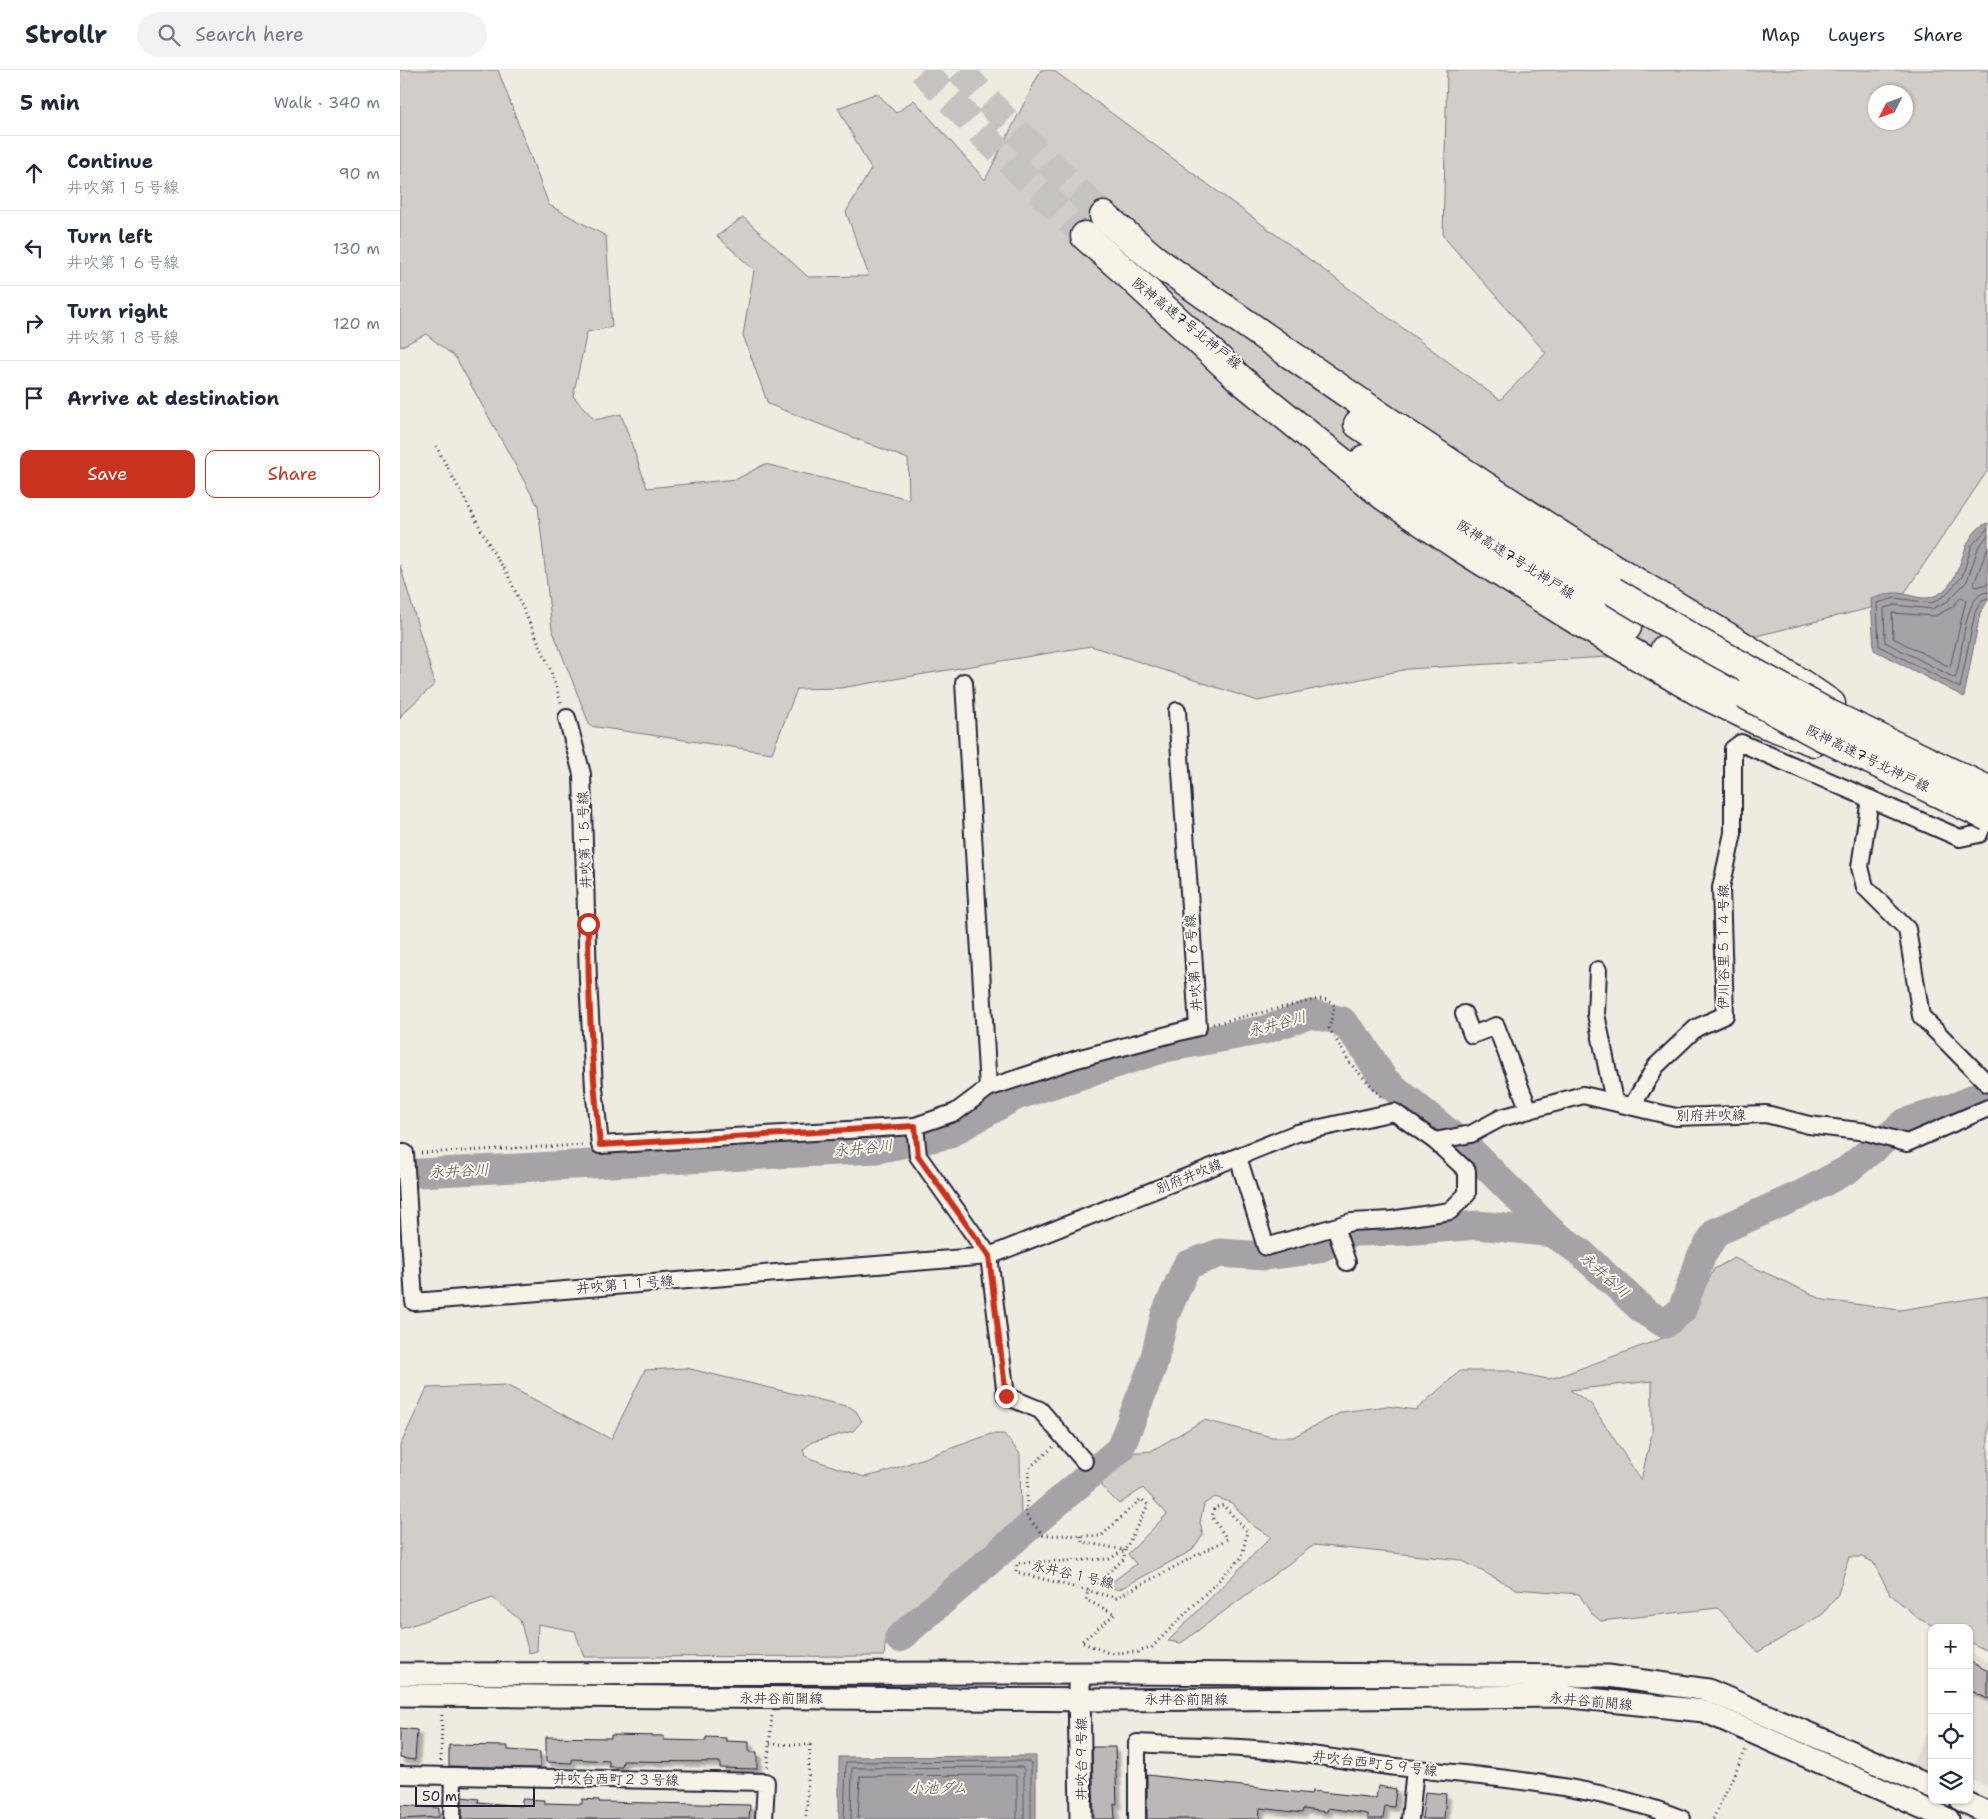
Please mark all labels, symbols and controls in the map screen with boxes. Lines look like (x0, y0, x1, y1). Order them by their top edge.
search box (137, 12, 487, 57)
text: Strollr (25, 19, 107, 51)
icon: search (155, 21, 183, 49)
text: Search here (195, 22, 304, 47)
text: Map (1762, 23, 1800, 47)
text: Layers (1828, 23, 1885, 47)
text: Share (1913, 23, 1963, 47)
north arrow (1868, 85, 1913, 130)
text: 5 min (20, 89, 80, 117)
text: Walk · 340 m (274, 92, 380, 113)
text: Continue (67, 149, 153, 174)
icon: ahead (20, 159, 48, 187)
text: 90 m (339, 163, 380, 184)
text: 井吹第１５号線 (67, 177, 179, 198)
text: Turn left (67, 224, 153, 249)
icon: left (20, 234, 48, 262)
text: 130 m (333, 238, 380, 259)
text: 井吹第１６号線 (67, 252, 179, 273)
street label: 阪神高速7号北神戸線 (1129, 273, 1245, 373)
text: Turn right (67, 299, 168, 324)
icon: right (20, 309, 48, 337)
text: 120 m (333, 313, 380, 334)
text: 井吹第１８号線 (67, 327, 179, 348)
icon: arrive (20, 384, 48, 412)
text: Arrive at destination (67, 386, 279, 411)
button: Save (20, 450, 195, 498)
button: Share (205, 450, 380, 498)
street label: 阪神高速7号北神戸線 (1454, 515, 1578, 603)
street label: 阪神高速7号北神戸線 (1803, 720, 1933, 796)
street label: 井吹第１５号線 (573, 791, 595, 889)
street label: 伊川谷里５１４号線 (1714, 884, 1732, 1010)
route start (577, 913, 600, 936)
street label: 井吹第１６号線 (1181, 913, 1205, 1013)
water label: 永井谷川 (1245, 1007, 1309, 1041)
street label: 別府井吹線 (1676, 1105, 1746, 1125)
water label: 永井谷川 (832, 1135, 894, 1161)
street label: 別府井吹線 (1153, 1155, 1225, 1197)
water label: 永井谷川 (429, 1159, 489, 1183)
water label: 永井谷川 (1576, 1247, 1634, 1303)
street label: 井吹第１１号線 (575, 1271, 675, 1297)
route end (995, 1385, 1018, 1408)
street label: 永井谷１号線 (1030, 1556, 1116, 1592)
map controls (1928, 1624, 1973, 1804)
button: + (1928, 1624, 1973, 1669)
button: − (1928, 1669, 1973, 1714)
street label: 永井谷前開線 (1548, 1688, 1634, 1714)
street label: 永井谷前開線 (739, 1689, 823, 1707)
street label: 永井谷前開線 (1144, 1690, 1228, 1708)
button: locate (1928, 1714, 1973, 1759)
street label: 井吹台９号線 (1072, 1717, 1090, 1801)
street label: 井吹台西町５９号線 (1311, 1746, 1439, 1780)
button: layers (1928, 1759, 1973, 1804)
street label: 井吹台西町２３号線 (553, 1769, 679, 1789)
water label: 小池ダム (909, 1778, 967, 1798)
scale bar (415, 1784, 535, 1807)
text: 50 m (422, 1787, 457, 1805)

